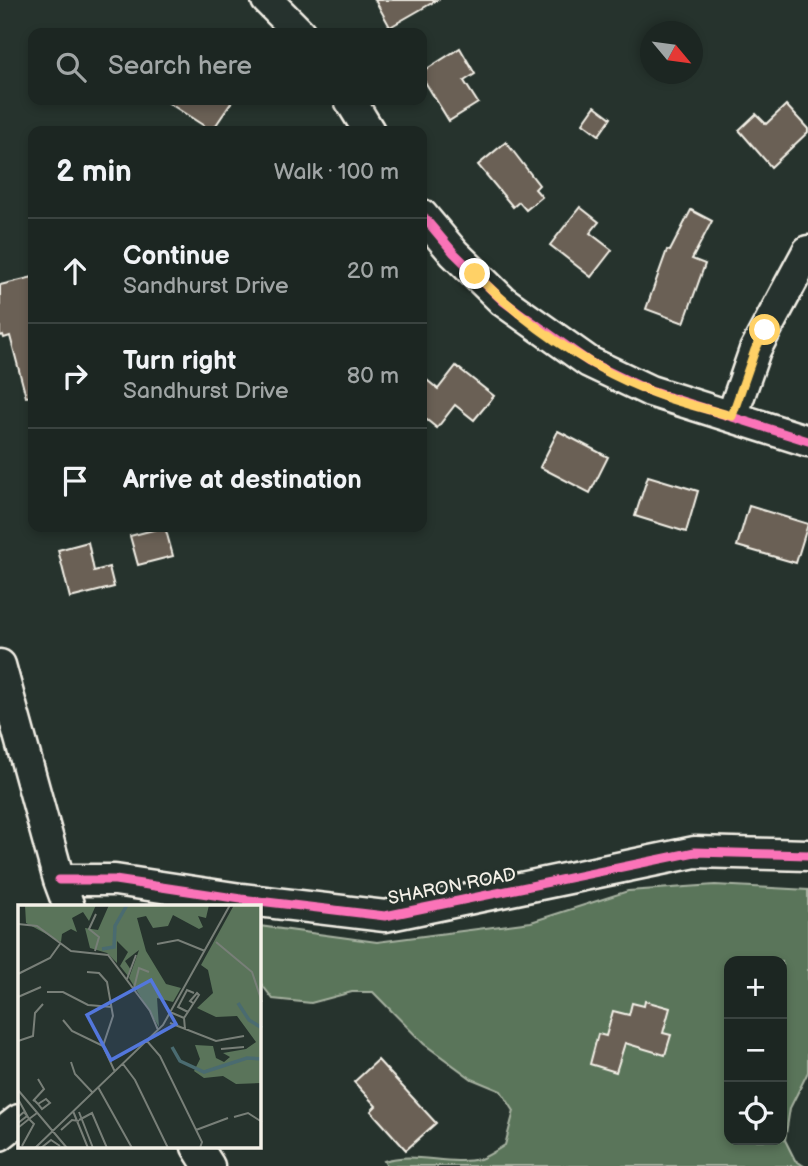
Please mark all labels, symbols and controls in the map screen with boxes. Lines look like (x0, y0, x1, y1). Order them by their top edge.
north arrow (640, 21, 703, 84)
search box (28, 28, 427, 105)
icon: search (52, 48, 90, 86)
text: Search here (108, 51, 252, 82)
text: 2 min (56, 154, 132, 190)
text: Walk · 100 m (274, 158, 399, 186)
text: Continue (123, 241, 230, 272)
icon: ahead (56, 252, 94, 290)
text: 20 m (347, 257, 399, 285)
route end (459, 258, 490, 289)
text: Sandhurst Drive (123, 272, 289, 300)
route start (749, 314, 780, 345)
text: Turn right (123, 346, 236, 377)
icon: right (56, 357, 94, 395)
text: 80 m (347, 362, 399, 390)
text: Sandhurst Drive (123, 377, 289, 405)
icon: arrive (56, 462, 94, 500)
text: Arrive at destination (123, 465, 362, 496)
street label: SHARON ROAD (386, 864, 518, 909)
inset map (18, 905, 261, 1148)
map controls (724, 956, 787, 1145)
button: + (724, 956, 787, 1019)
button: − (724, 1019, 787, 1082)
button: locate (724, 1082, 787, 1145)

